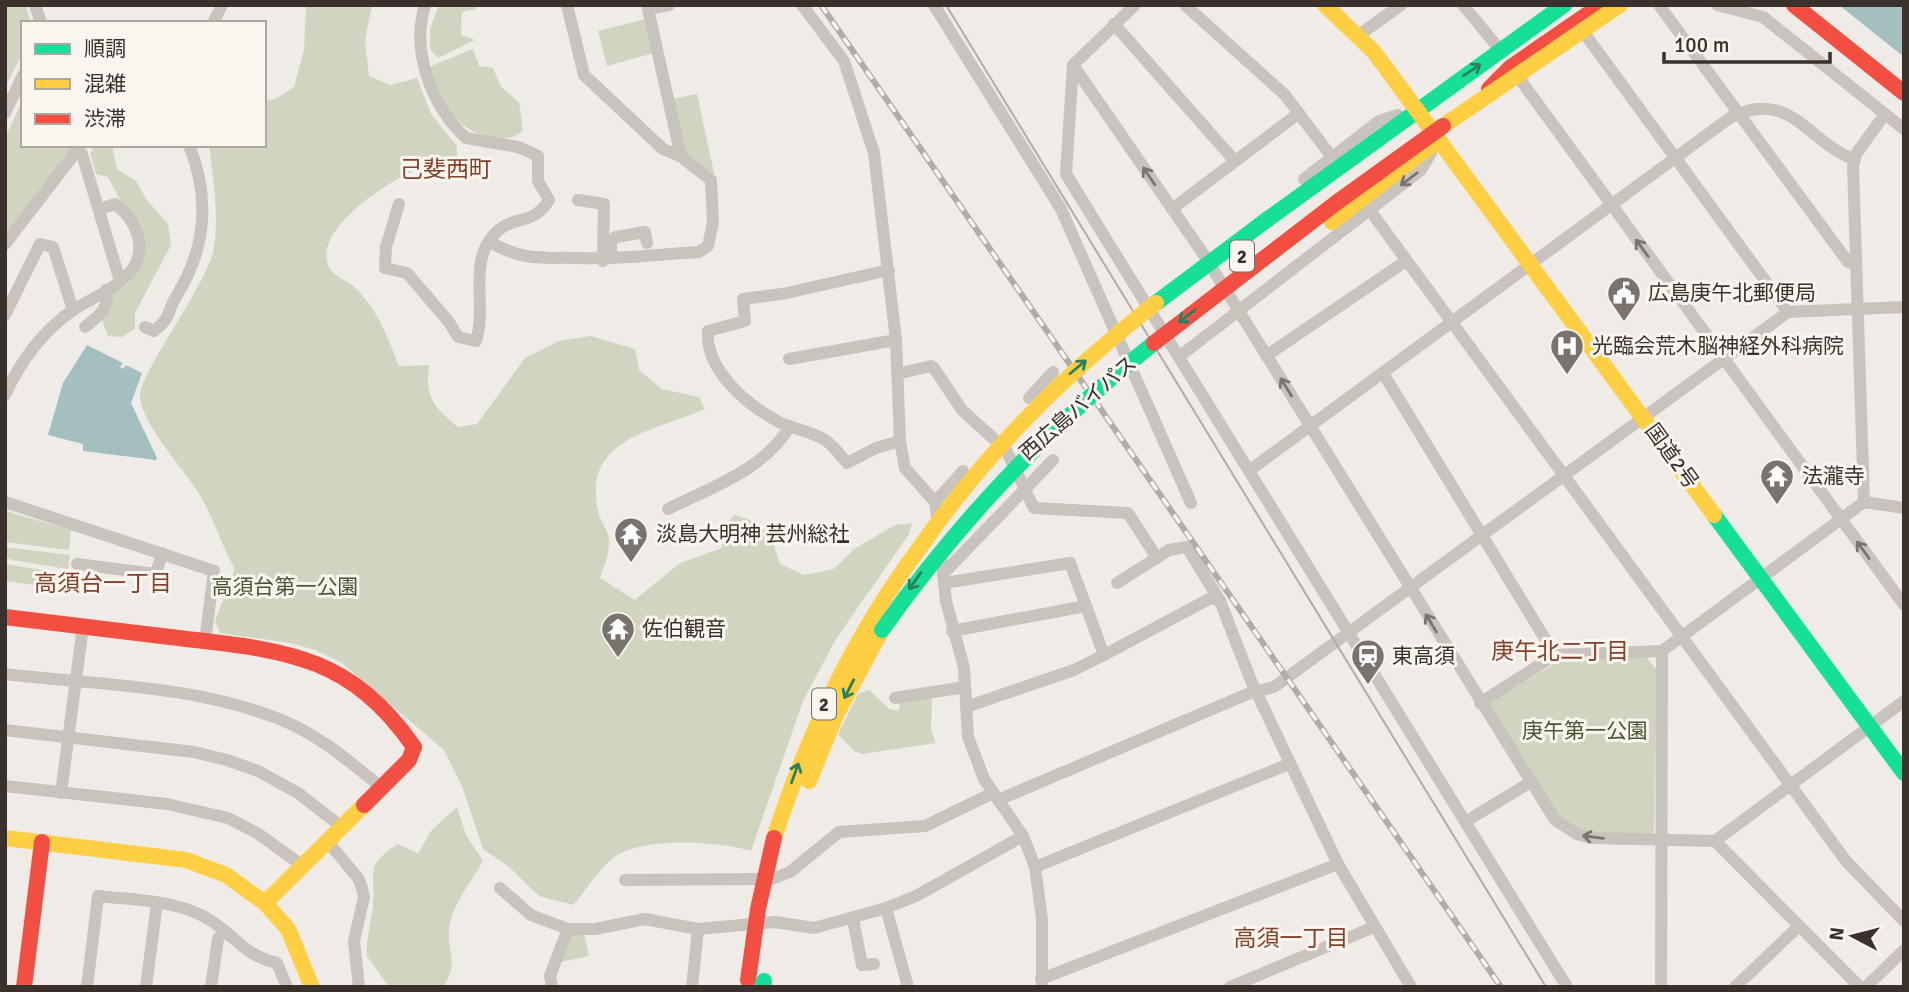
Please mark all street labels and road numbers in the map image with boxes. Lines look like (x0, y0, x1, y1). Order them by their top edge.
road number: 2 (1230, 240, 1254, 272)
street label: 西広島バイパス (1014, 350, 1142, 466)
street label: 国道2号 (1640, 418, 1704, 494)
road number: 2 (812, 688, 836, 720)

